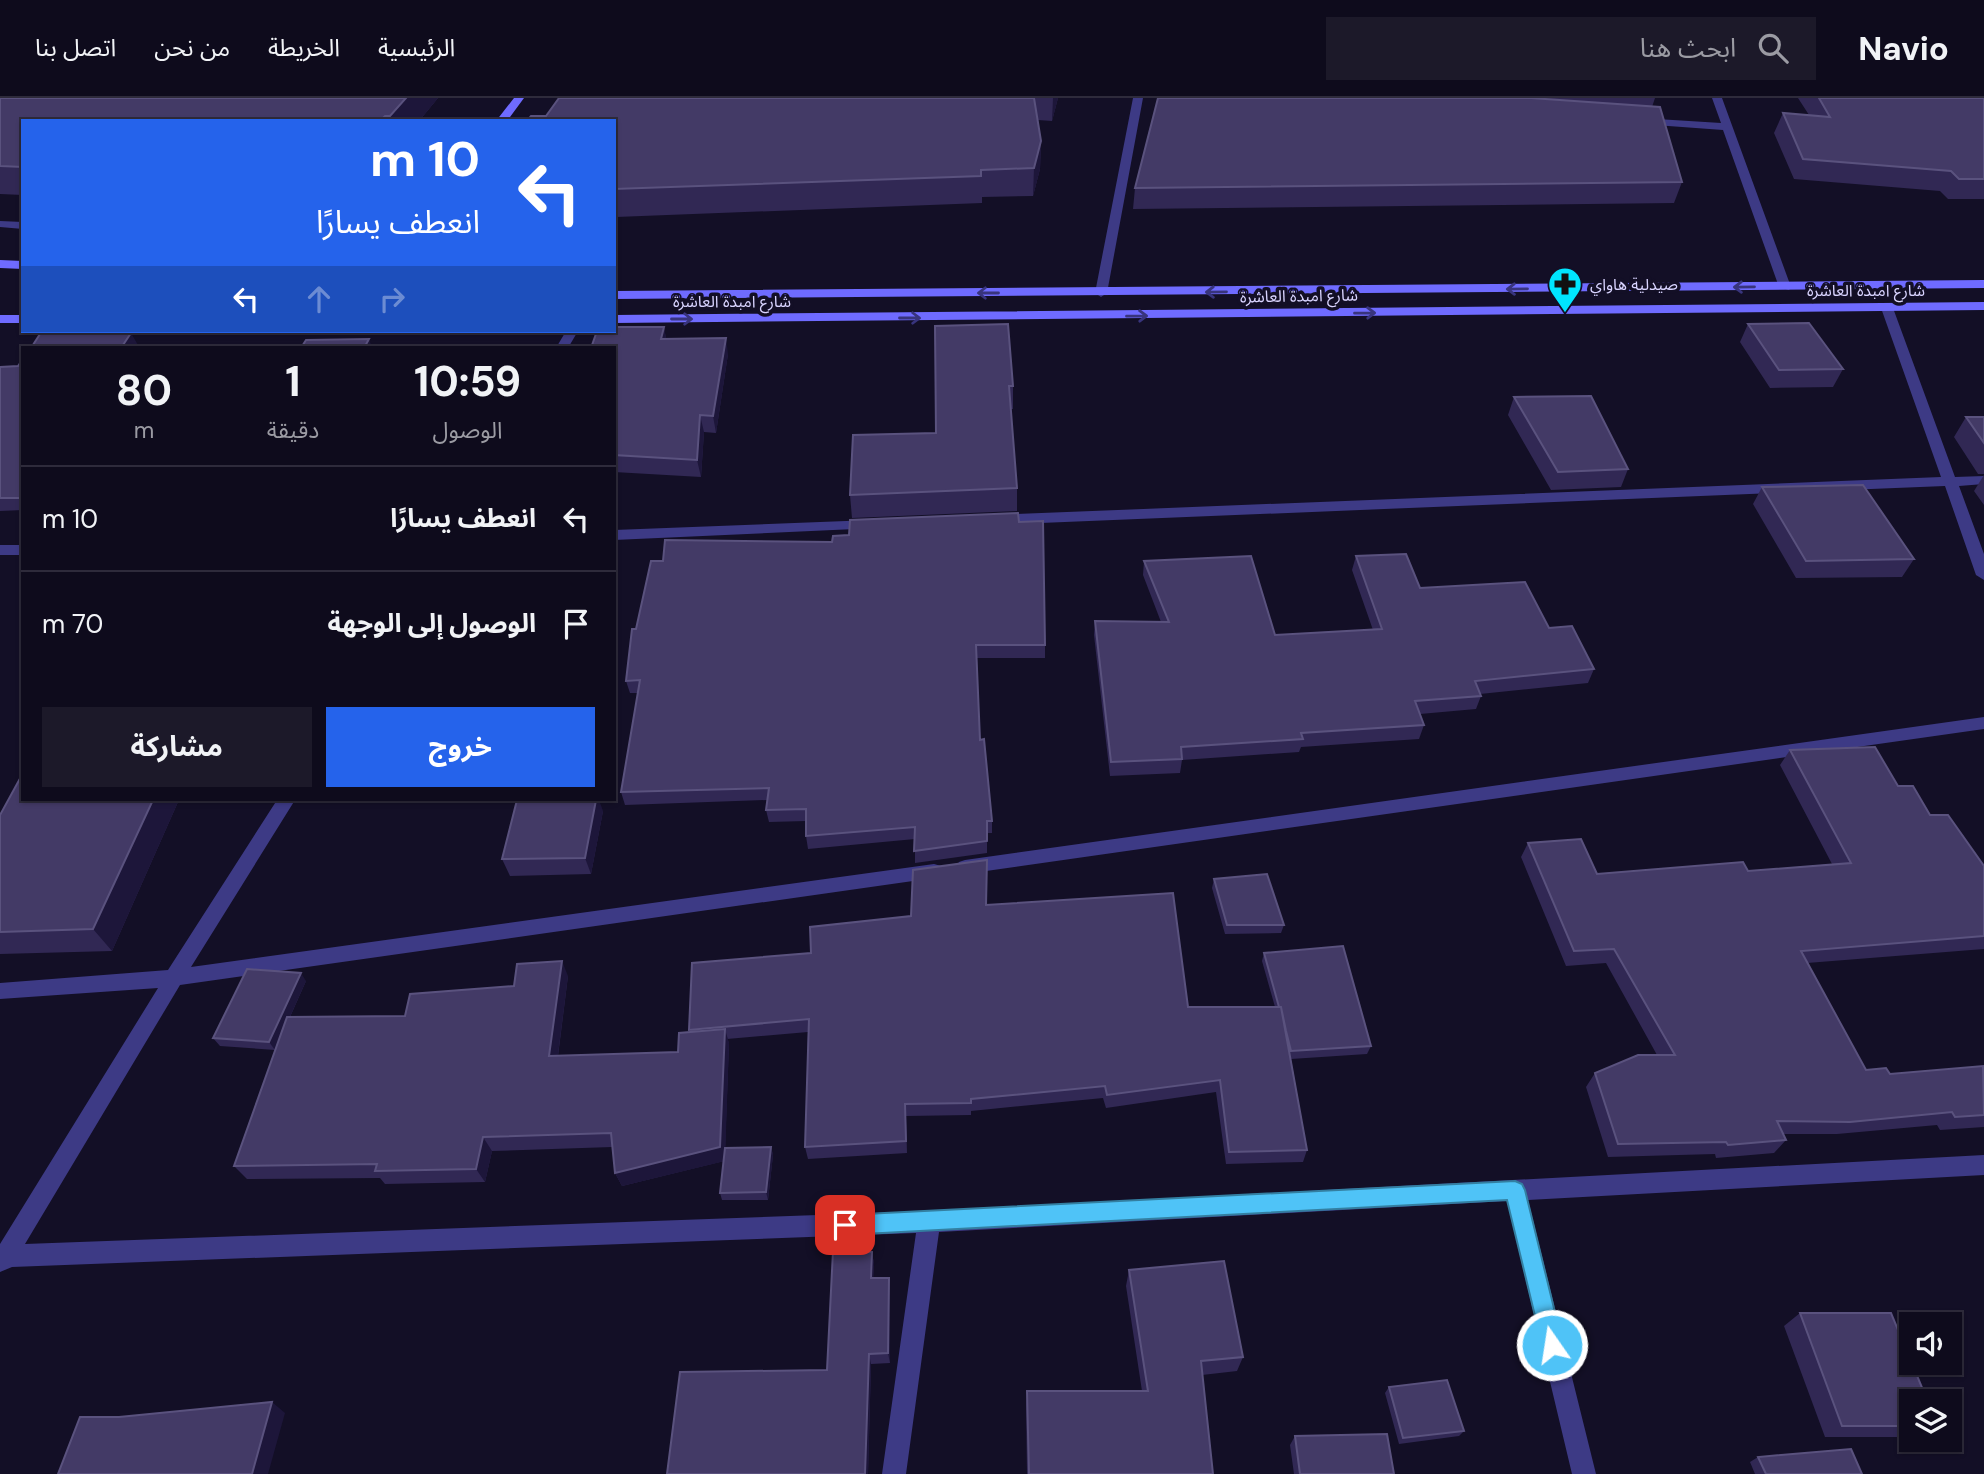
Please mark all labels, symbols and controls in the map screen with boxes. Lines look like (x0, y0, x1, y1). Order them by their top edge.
search box (1326, 17, 1816, 80)
text: Navio (1858, 27, 1949, 70)
icon: search (1754, 29, 1792, 67)
text: ابحث هنا (1640, 31, 1736, 65)
text: اتصل بنا (35, 32, 116, 63)
text: من نحن (154, 32, 230, 63)
text: الخريطة (268, 32, 340, 63)
text: الرئيسية (378, 32, 455, 63)
text: 10 m (370, 127, 480, 191)
icon: left (504, 147, 595, 238)
text: انعطف يسارًا (316, 201, 480, 243)
pharmacy icon: صيدلية هاواي (1546, 265, 1584, 314)
place label: صيدلية هاواي (1590, 274, 1678, 296)
icon: left (227, 280, 265, 318)
icon: ahead (300, 280, 338, 318)
icon: right (373, 280, 411, 318)
one-way arrow (1733, 280, 1756, 294)
street label: شارع امبدة العاشرة (1807, 280, 1925, 303)
one-way arrow (1506, 282, 1529, 296)
street label: شارع امبدة العاشرة (1240, 284, 1358, 310)
one-way arrow (1205, 285, 1228, 299)
one-way arrow (977, 286, 1000, 300)
street label: شارع امبدة العاشرة (673, 291, 791, 314)
one-way arrow (1353, 306, 1376, 320)
one-way arrow (1126, 309, 1149, 323)
one-way arrow (898, 311, 921, 324)
one-way arrow (671, 312, 694, 326)
text: 1 (285, 354, 301, 409)
text: 10:59 (414, 354, 521, 409)
text: 80 (116, 363, 172, 418)
text: m (134, 415, 154, 445)
text: دقيقة (267, 415, 319, 445)
text: الوصول (433, 415, 503, 445)
icon: left (557, 500, 595, 538)
text: انعطف يسارًا (390, 501, 536, 535)
text: 10 m (42, 502, 98, 536)
icon: arrive (557, 605, 595, 643)
text: الوصول إلى الوجهة (327, 606, 536, 640)
text: 70 m (42, 607, 103, 641)
button: مشاركة (42, 707, 312, 787)
button: خروج (326, 707, 595, 787)
pin (815, 1195, 875, 1255)
icon: arrive (826, 1206, 864, 1244)
position arrow (1515, 1308, 1589, 1382)
map controls (1899, 1312, 1962, 1452)
button: sound (1899, 1312, 1962, 1375)
button: layers (1899, 1389, 1962, 1452)

